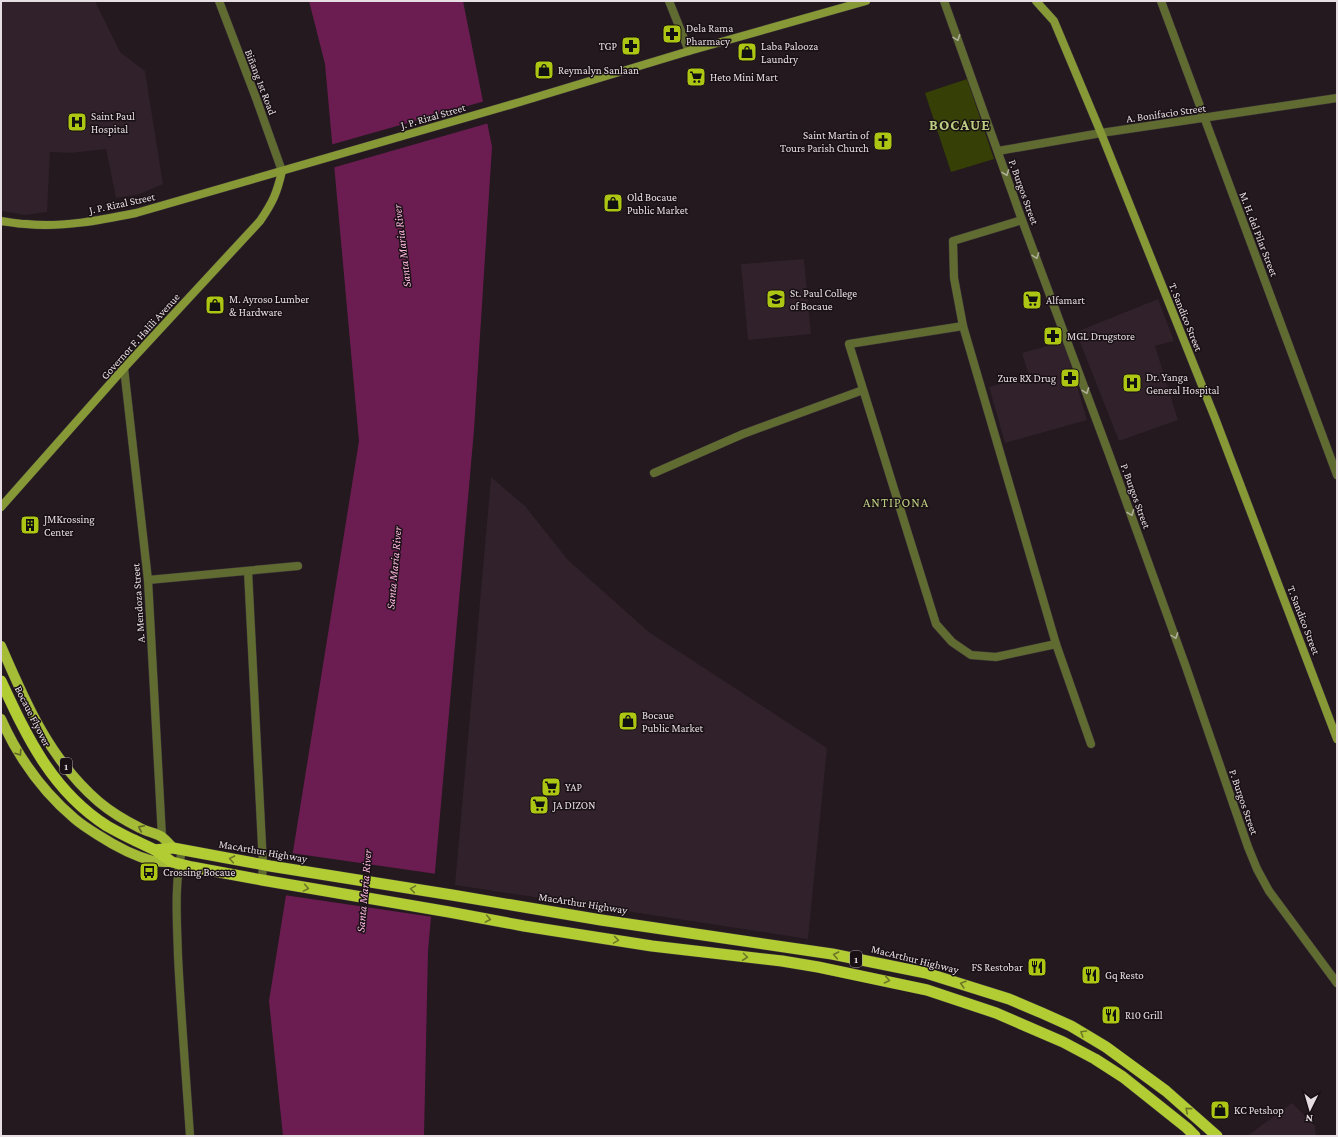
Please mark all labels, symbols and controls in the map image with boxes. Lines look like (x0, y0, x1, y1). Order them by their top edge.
place label: Dela Rama Pharmacy (686, 22, 733, 48)
pharmacy icon: Dela Rama Pharmacy (661, 23, 683, 45)
one-way arrow (953, 34, 961, 41)
pharmacy icon: TGP (620, 35, 642, 57)
place label: TGP (599, 40, 617, 52)
place label: Laba Palooza Laundry (761, 40, 818, 66)
shop icon: Laba Palooza Laundry (736, 41, 758, 63)
street label: Biñang 1st Road (242, 48, 279, 117)
shop icon: Reymalyn Sanlaan (533, 59, 555, 81)
place label: Reymalyn Sanlaan (558, 64, 639, 77)
supermarket icon: Heto Mini Mart (685, 66, 707, 88)
place label: Heto Mini Mart (710, 71, 778, 83)
street label: J. P. Rizal Street (398, 101, 467, 132)
street label: A. Bonifacio Street (1125, 101, 1207, 125)
place label: Saint Paul Hospital (91, 110, 135, 136)
hospital icon: Saint Paul Hospital (66, 111, 88, 133)
district label: BOCAUE (929, 117, 991, 133)
place label: Saint Martin of Tours Parish Church (780, 129, 870, 154)
church icon: Saint Martin of Tours Parish Church (872, 130, 894, 152)
street label: P. Burgos Street (1006, 158, 1041, 227)
one-way arrow (1001, 170, 1009, 177)
street label: J. P. Rizal Street (87, 190, 157, 217)
street label: M. H. del Pilar Street (1237, 190, 1281, 278)
place label: Old Bocaue Public Market (627, 191, 688, 216)
shop icon: Old Bocaue Public Market (602, 192, 624, 214)
water label: Santa Maria River (390, 203, 414, 288)
one-way arrow (1032, 253, 1040, 260)
street label: T. Sandico Street (1167, 281, 1205, 353)
place label: St. Paul College of Bocaue (790, 287, 857, 312)
school or university icon: St. Paul College of Bocaue (765, 288, 787, 310)
supermarket icon: Alfamart (1021, 289, 1043, 311)
street label: Governor F. Halili Avenue (98, 290, 182, 381)
place label: M. Ayroso Lumber & Hardware (229, 293, 309, 318)
shop icon: M. Ayroso Lumber & Hardware (204, 294, 226, 316)
place label: Alfamart (1046, 294, 1085, 306)
pharmacy icon: MGL Drugstore (1042, 325, 1064, 347)
place label: MGL Drugstore (1067, 330, 1135, 343)
pharmacy icon: Zure RX Drug (1059, 367, 1081, 389)
place label: Dr. Yanga General Hospital (1146, 371, 1220, 397)
place label: Zure RX Drug (997, 372, 1057, 385)
hospital icon: Dr. Yanga General Hospital (1121, 372, 1143, 394)
one-way arrow (1082, 388, 1090, 395)
street label: P. Burgos Street (1118, 462, 1153, 531)
district label: ANTIPONA (863, 495, 929, 510)
one-way arrow (1126, 510, 1134, 517)
place label: JMKrossing Center (43, 513, 95, 538)
building icon: JMKrossing Center (19, 514, 41, 536)
water label: Santa Maria River (383, 525, 405, 610)
street label: A. Mendoza Street (129, 563, 147, 643)
street label: T. Sandico Street (1285, 584, 1323, 656)
one-way arrow (1170, 632, 1178, 639)
street label: Bocaue Flyover (12, 684, 53, 749)
place label: Bocaue Public Market (642, 709, 703, 734)
shop icon: Bocaue Public Market (617, 710, 639, 732)
one-way arrow (14, 749, 21, 756)
road number: 1 (60, 758, 72, 774)
street label: P. Burgos Street (1226, 768, 1261, 837)
supermarket icon: YAP (540, 776, 562, 798)
place label: YAP (565, 781, 583, 793)
supermarket icon: JA DIZON (528, 794, 550, 816)
place label: JA DIZON (552, 799, 595, 812)
one-way arrow (137, 825, 145, 833)
street label: MacArthur Highway (218, 837, 309, 866)
water label: Santa Maria River (353, 848, 375, 933)
one-way arrow (229, 855, 235, 864)
bus stop icon: Crossing Bocaue (138, 861, 160, 883)
place label: Crossing Bocaue (163, 866, 235, 879)
one-way arrow (303, 883, 309, 892)
one-way arrow (410, 885, 416, 894)
street label: MacArthur Highway (538, 890, 629, 917)
one-way arrow (484, 915, 491, 923)
one-way arrow (613, 935, 619, 944)
street label: MacArthur Highway (870, 942, 961, 977)
one-way arrow (833, 951, 839, 960)
road number: 1 (850, 951, 862, 967)
one-way arrow (742, 952, 748, 961)
restaurant icon: FS Restobar (1026, 956, 1048, 978)
place label: FS Restobar (972, 961, 1023, 973)
restaurant icon: Gq Resto (1080, 964, 1102, 986)
place label: Gq Resto (1105, 969, 1144, 982)
one-way arrow (884, 976, 890, 984)
one-way arrow (959, 980, 966, 989)
restaurant icon: R10 Grill (1100, 1004, 1122, 1026)
place label: R10 Grill (1125, 1009, 1163, 1021)
one-way arrow (1080, 1031, 1087, 1038)
north arrow (1290, 1089, 1330, 1129)
shop icon: KC Petshop (1209, 1099, 1231, 1121)
place label: KC Petshop (1234, 1104, 1284, 1117)
one-way arrow (1185, 1107, 1193, 1114)
text: N (1304, 1113, 1313, 1125)

